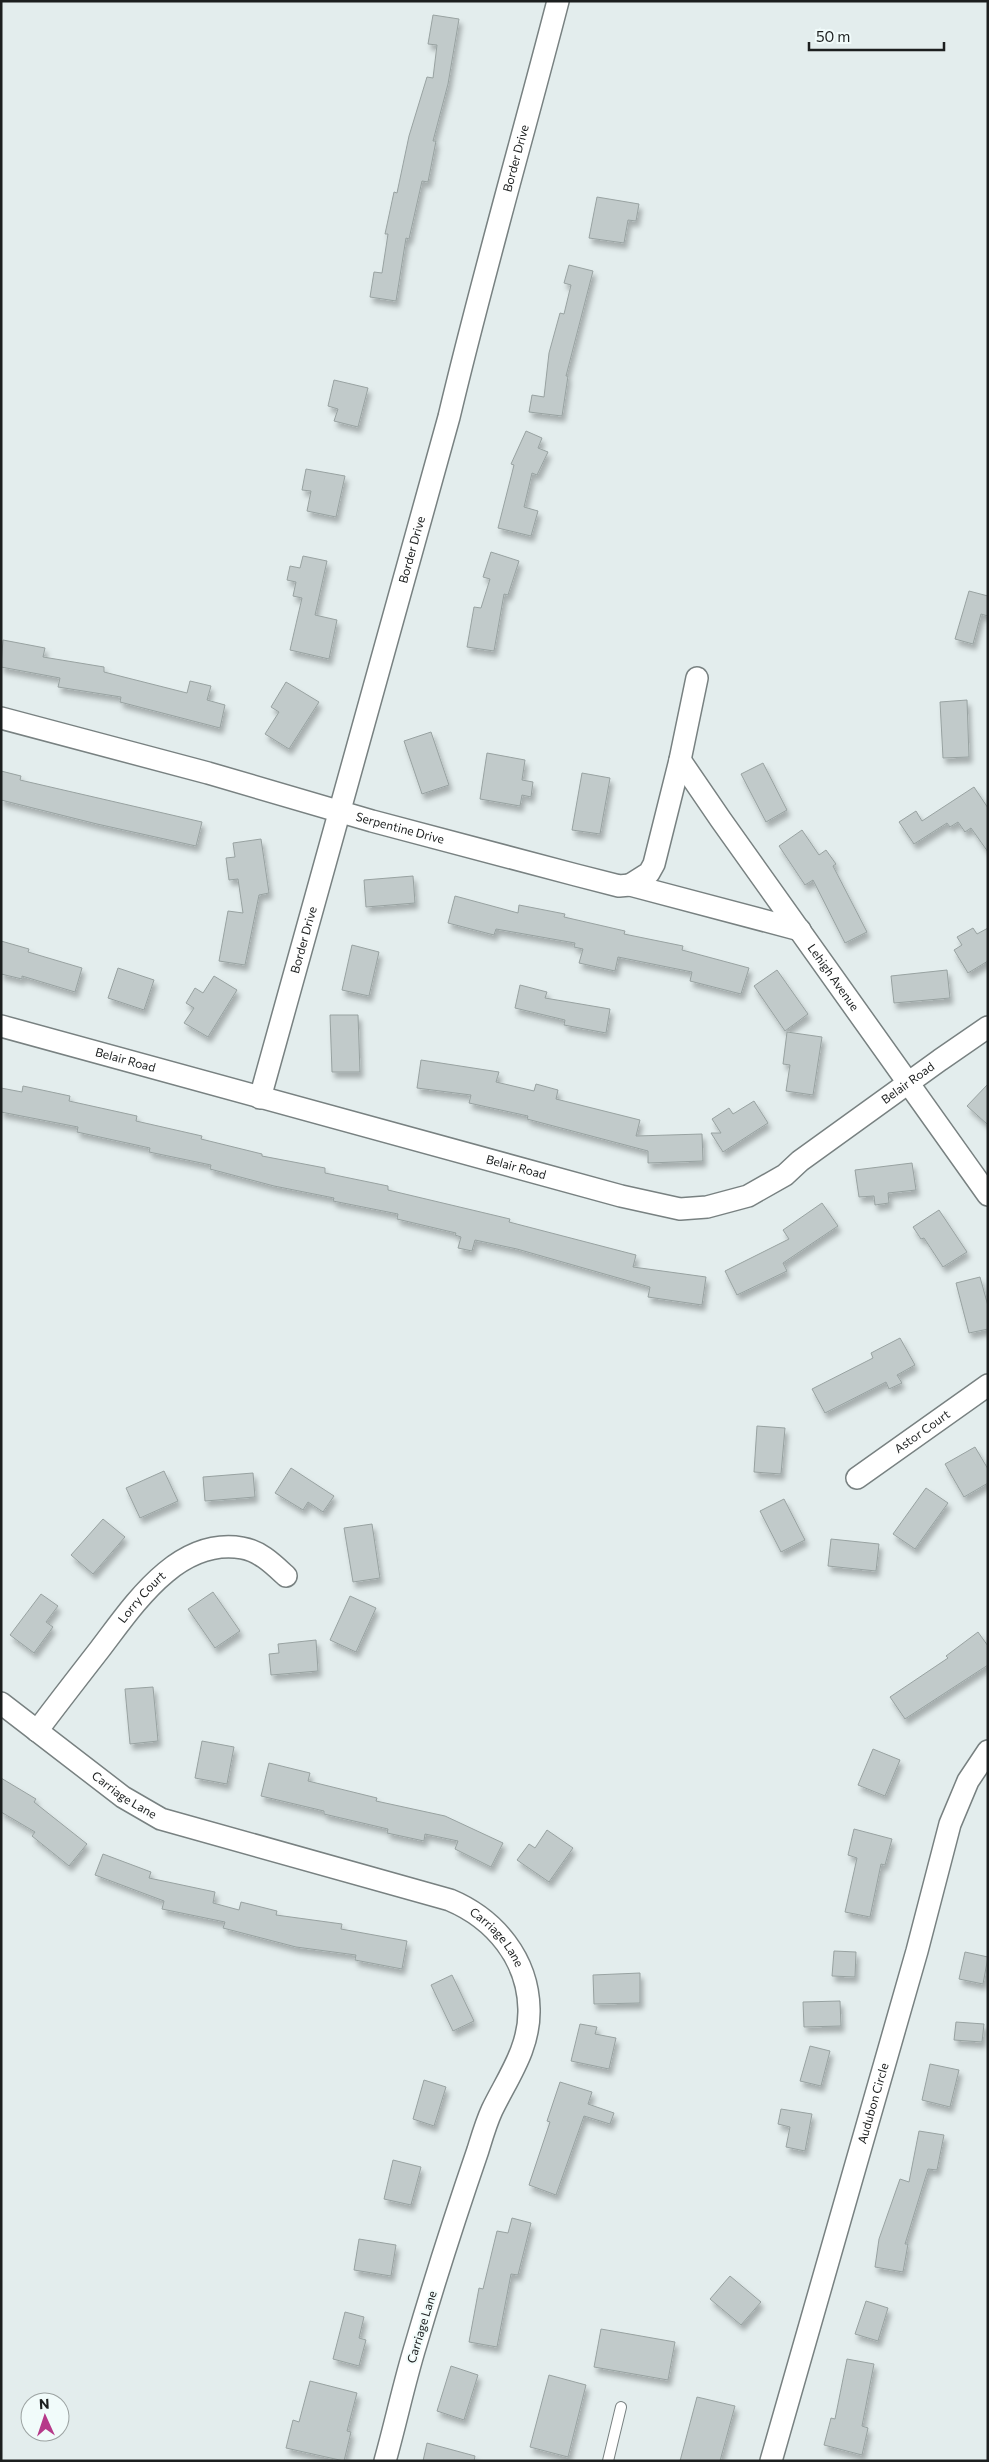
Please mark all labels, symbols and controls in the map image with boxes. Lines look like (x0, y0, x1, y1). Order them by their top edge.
scale bar (809, 20, 944, 52)
text: 50 m (816, 27, 850, 45)
street label: Border Drive (499, 123, 531, 193)
street label: Border Drive (395, 514, 427, 585)
street label: Serpentine Drive (354, 809, 446, 846)
street label: Border Drive (287, 905, 319, 975)
street label: Lehigh Avenue (805, 941, 863, 1013)
street label: Belair Road (94, 1044, 157, 1074)
street label: Belair Road (878, 1059, 937, 1106)
street label: Belair Road (485, 1151, 548, 1181)
street label: Astor Court (891, 1406, 952, 1455)
street label: Lorry Court (114, 1568, 168, 1625)
street label: Carriage Lane (90, 1768, 159, 1821)
street label: Carriage Lane (468, 1904, 527, 1969)
street label: Audubon Circle (854, 2061, 891, 2145)
street label: Carriage Lane (403, 2289, 439, 2365)
north arrow (20, 2392, 70, 2442)
text: N (39, 2395, 50, 2412)

